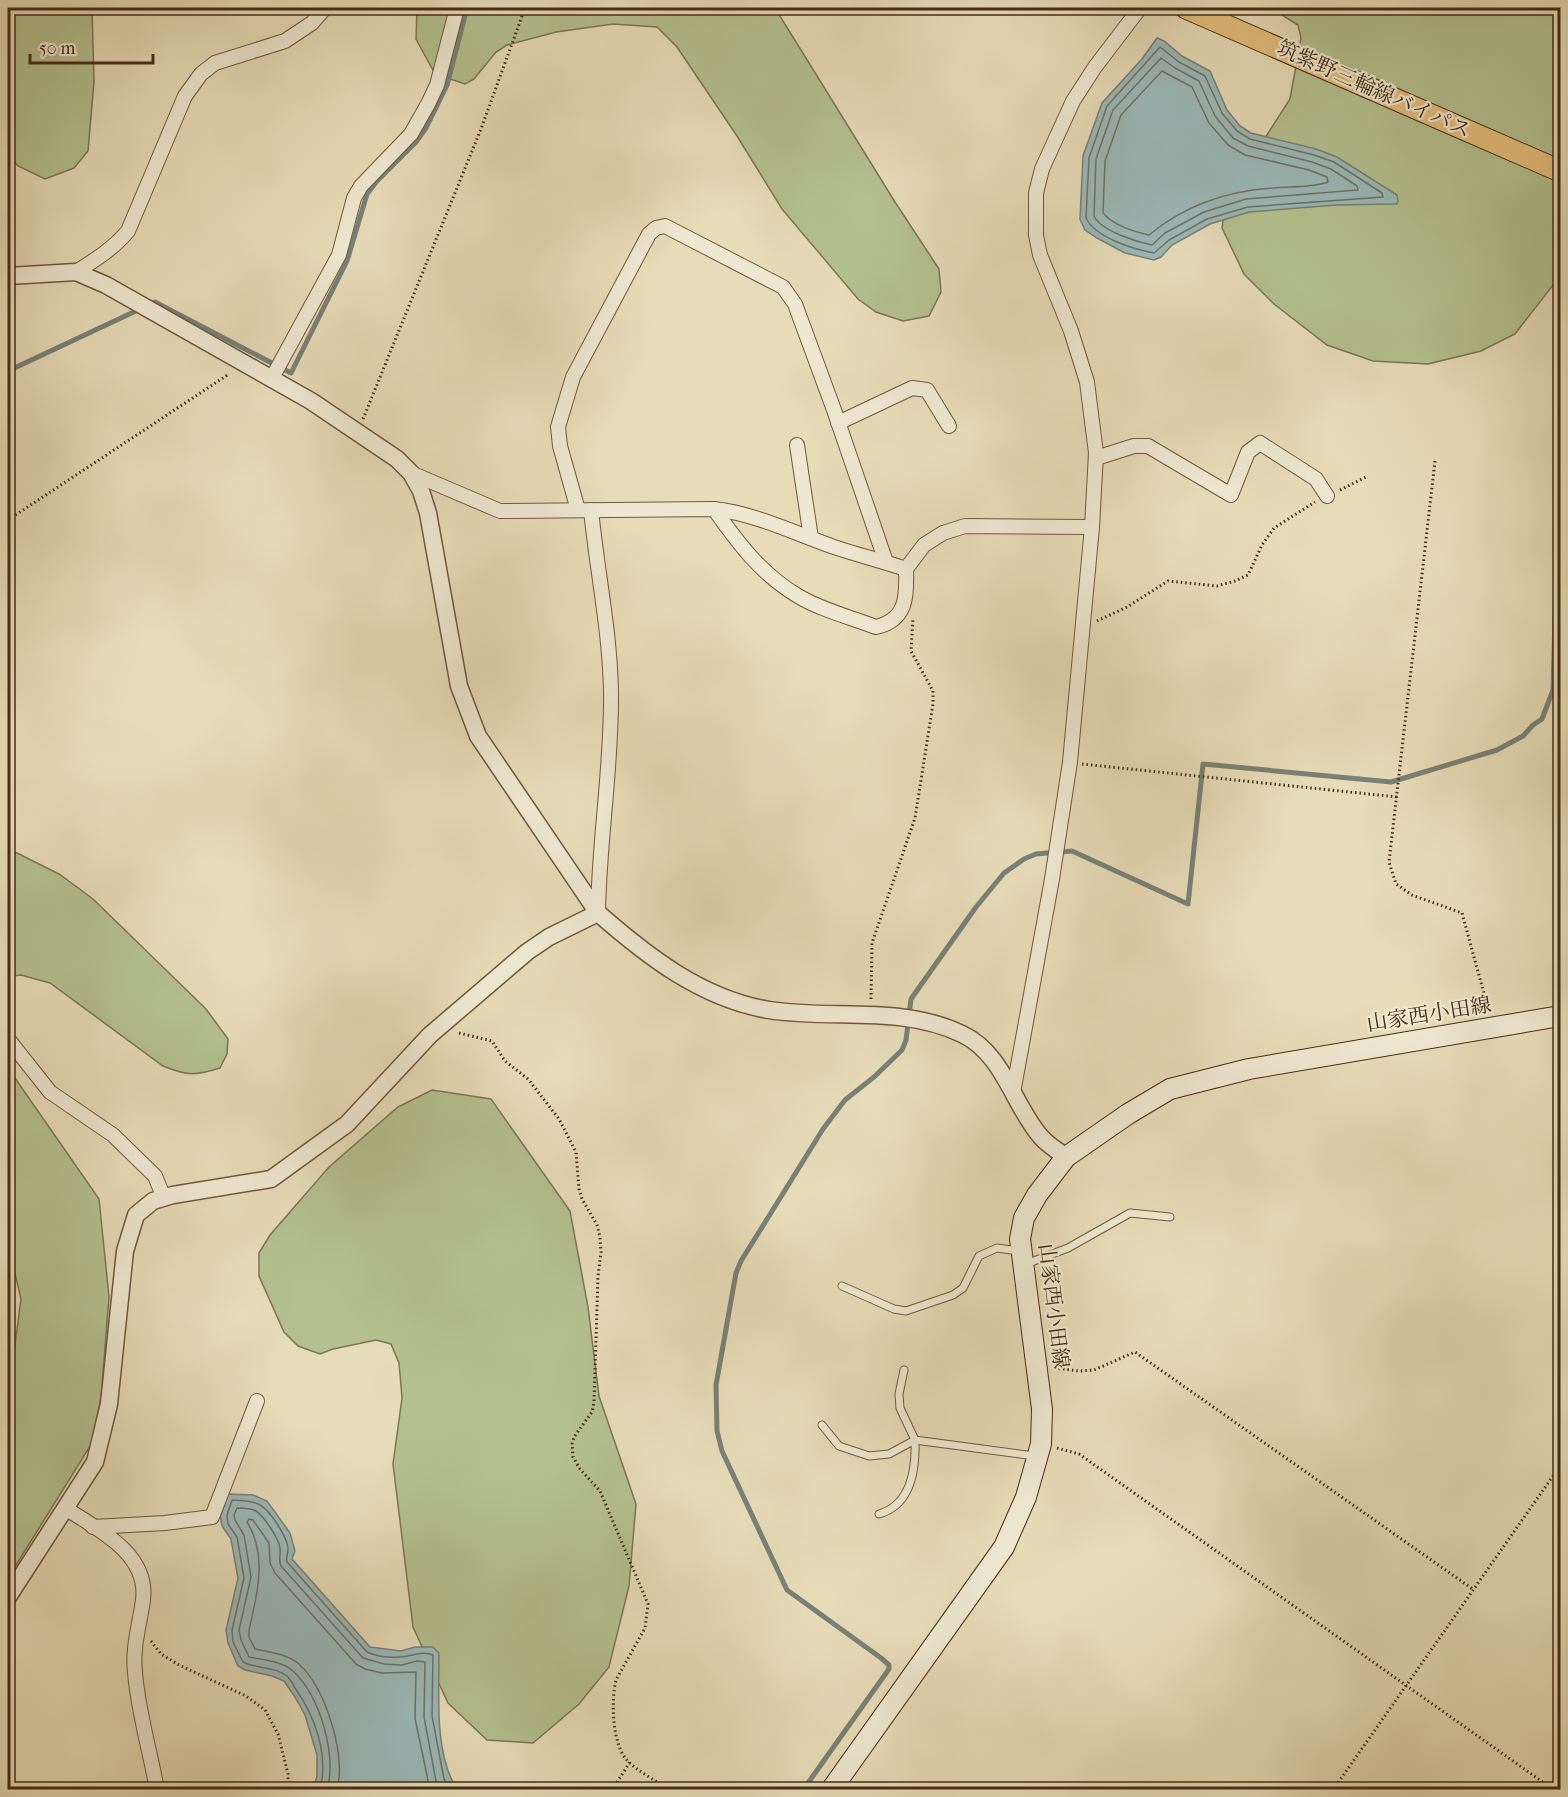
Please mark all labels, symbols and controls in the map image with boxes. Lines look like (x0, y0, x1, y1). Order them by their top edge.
scale bar (30, 27, 153, 65)
street label: 筑紫野三輪線バイパス (1273, 35, 1475, 143)
text: 50 m (39, 38, 76, 59)
street label: 山家西小田線 (1365, 992, 1493, 1036)
street label: 山家西小田線 (1034, 1242, 1074, 1370)

